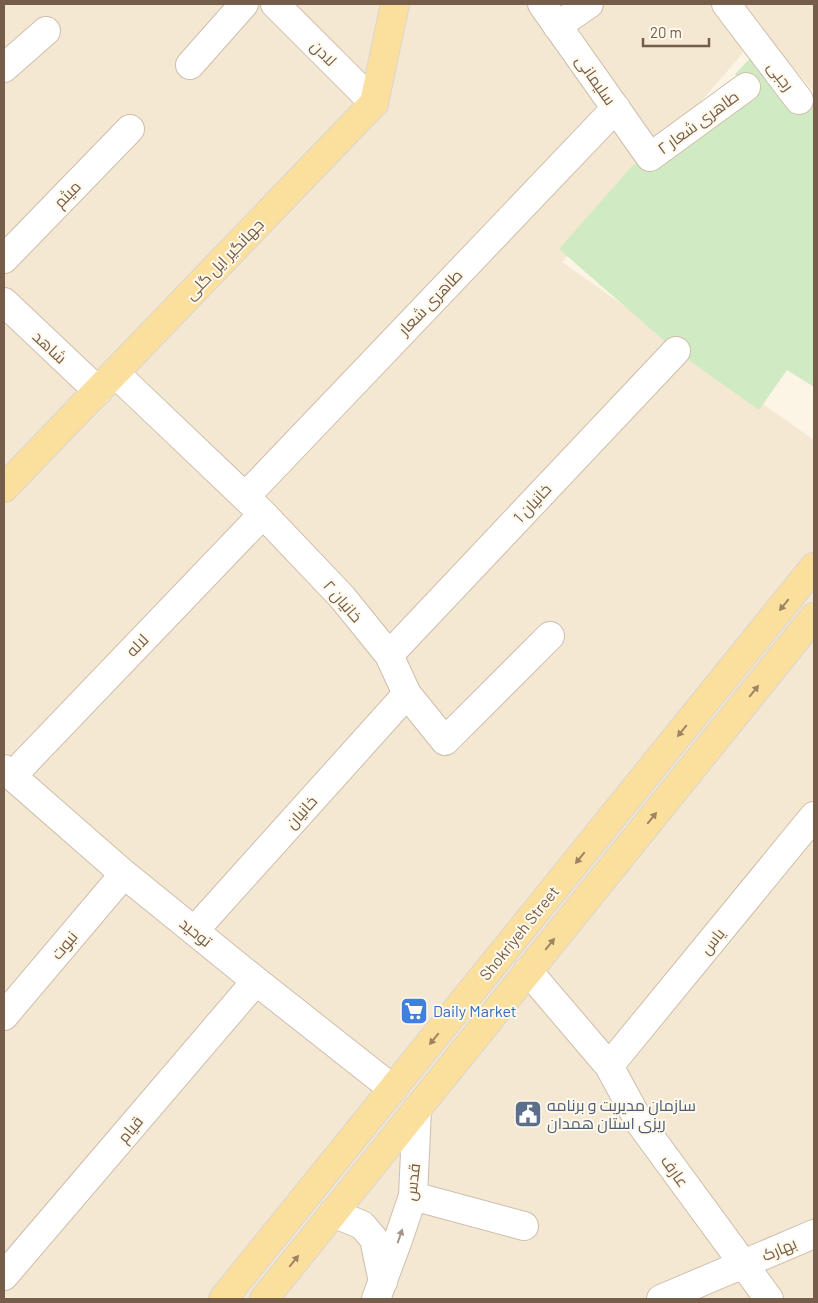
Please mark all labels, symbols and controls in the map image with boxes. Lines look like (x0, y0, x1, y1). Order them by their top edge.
scale bar (643, 15, 709, 47)
text: 20 m (650, 23, 682, 41)
street label: لادن (306, 36, 341, 71)
street label: سلیمانی (571, 51, 620, 110)
street label: رجبی (763, 57, 799, 95)
street label: طاهری شعار ۲ (653, 86, 743, 159)
street label: میثم (49, 176, 86, 213)
street label: جهانگیر ایل گلی (180, 214, 268, 305)
street label: طاهری شعار (393, 265, 467, 341)
street label: شاهد (30, 326, 71, 367)
street label: خانیان 1 (509, 479, 556, 528)
street label: خانیان ۲ (318, 576, 367, 627)
one-way arrow (778, 598, 789, 611)
street label: لاله (121, 629, 152, 660)
one-way arrow (749, 685, 760, 698)
one-way arrow (676, 724, 687, 737)
street label: خانیان (281, 791, 322, 833)
one-way arrow (647, 812, 658, 825)
one-way arrow (574, 851, 585, 864)
street label: Shokriyeh Street (475, 882, 562, 984)
street label: توحید (176, 913, 217, 951)
street label: یاس (695, 923, 730, 959)
street label: نبوت (46, 927, 82, 963)
one-way arrow (545, 938, 556, 951)
supermarket icon: Daily Market (399, 996, 429, 1026)
place label: Daily Market (433, 1001, 517, 1020)
one-way arrow (428, 1032, 439, 1045)
place label: سازمان مدیریت و برنامه ریزی استان همدان (547, 1095, 696, 1134)
public building icon: سازمان مدیریت و برنامه ریزی استان همدان (513, 1099, 543, 1129)
street label: قیام (113, 1111, 149, 1148)
street label: عارف (657, 1151, 693, 1191)
street label: قدس (400, 1162, 425, 1202)
one-way arrow (396, 1228, 404, 1243)
street label: بهارک (758, 1233, 800, 1266)
one-way arrow (289, 1255, 300, 1268)

